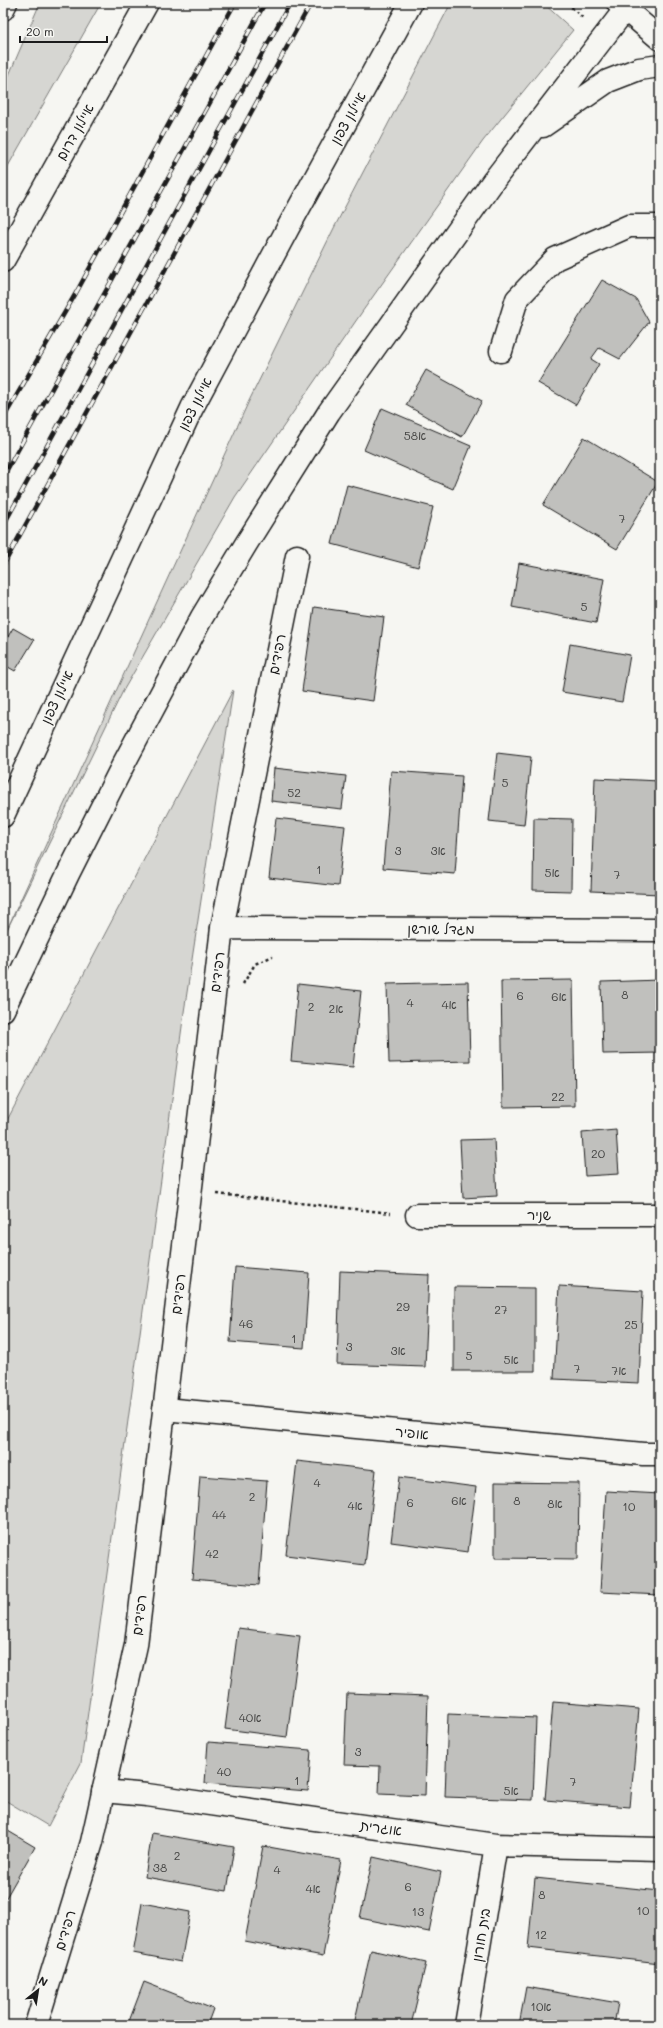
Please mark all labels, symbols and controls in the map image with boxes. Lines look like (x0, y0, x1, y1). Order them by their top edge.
scale bar (20, 18, 107, 44)
text: 20 m (26, 23, 54, 39)
street label: איילון צפון (325, 88, 370, 147)
street label: איילון דרום (51, 100, 98, 164)
street label: איילון צפון (173, 374, 216, 434)
house number: 58א (404, 427, 426, 443)
house number: 7 (619, 510, 626, 526)
house number: 5 (581, 598, 588, 614)
street label: רפידים (263, 632, 290, 676)
street label: איילון צפון (36, 667, 77, 727)
house number: 5 (502, 774, 509, 790)
house number: 52 (287, 784, 301, 800)
house number: 3 (394, 842, 402, 858)
house number: 3א (430, 842, 446, 858)
house number: 1 (316, 861, 322, 877)
house number: 5א (544, 864, 560, 880)
house number: 7 (614, 866, 621, 882)
street label: מגדל שורשן (407, 919, 475, 938)
street label: רפידים (205, 950, 228, 994)
house number: 8 (621, 986, 629, 1002)
house number: 6 (516, 987, 524, 1003)
house number: 6א (551, 988, 567, 1004)
house number: 4 (406, 994, 414, 1010)
house number: 4א (441, 996, 457, 1012)
house number: 2 (308, 998, 314, 1014)
house number: 2א (329, 1000, 343, 1016)
house number: 22 (551, 1088, 565, 1104)
house number: 20 (591, 1145, 606, 1161)
street label: שניר (527, 1205, 552, 1224)
street label: רפידים (166, 1272, 189, 1316)
house number: 29 (396, 1298, 410, 1314)
house number: 27 (494, 1301, 508, 1317)
house number: 46 (239, 1315, 253, 1331)
house number: 25 (624, 1316, 638, 1332)
house number: 1 (291, 1330, 297, 1346)
house number: 3 (345, 1338, 353, 1354)
house number: 3א (390, 1342, 406, 1358)
house number: 5 (466, 1347, 473, 1363)
house number: 5א (503, 1351, 519, 1367)
house number: 7 (574, 1360, 581, 1376)
house number: 7א (612, 1362, 626, 1378)
street label: אופיר (394, 1422, 430, 1443)
house number: 4 (313, 1474, 321, 1490)
house number: 2 (249, 1488, 255, 1504)
house number: 6א (451, 1492, 467, 1508)
house number: 8 (513, 1492, 521, 1508)
house number: 6 (406, 1494, 414, 1510)
house number: 8א (547, 1495, 563, 1511)
house number: 4א (347, 1497, 363, 1513)
house number: 10 (623, 1498, 636, 1514)
house number: 44 (212, 1506, 226, 1522)
house number: 42 (205, 1545, 219, 1561)
street label: רפידים (127, 1593, 150, 1637)
house number: 40א (239, 1709, 261, 1725)
house number: 3 (354, 1743, 362, 1759)
house number: 40 (217, 1763, 232, 1779)
house number: 1 (294, 1772, 300, 1788)
house number: 7 (570, 1773, 577, 1789)
house number: 5א (503, 1782, 519, 1798)
street label: אוגרית (358, 1815, 403, 1840)
house number: 2 (174, 1847, 180, 1863)
house number: 38 (153, 1859, 167, 1875)
house number: 4 (273, 1861, 281, 1877)
house number: 6 (404, 1878, 412, 1894)
house number: 4א (305, 1880, 321, 1896)
house number: 8 (538, 1886, 546, 1902)
house number: 10 (637, 1902, 650, 1918)
house number: 13 (412, 1903, 424, 1919)
street label: רפידים (49, 1907, 80, 1952)
street label: בית חורון (467, 1907, 494, 1963)
house number: 12 (535, 1926, 547, 1942)
north arrow (18, 1970, 58, 2010)
text: N (36, 1972, 51, 1989)
house number: 10א (531, 1998, 551, 2014)

